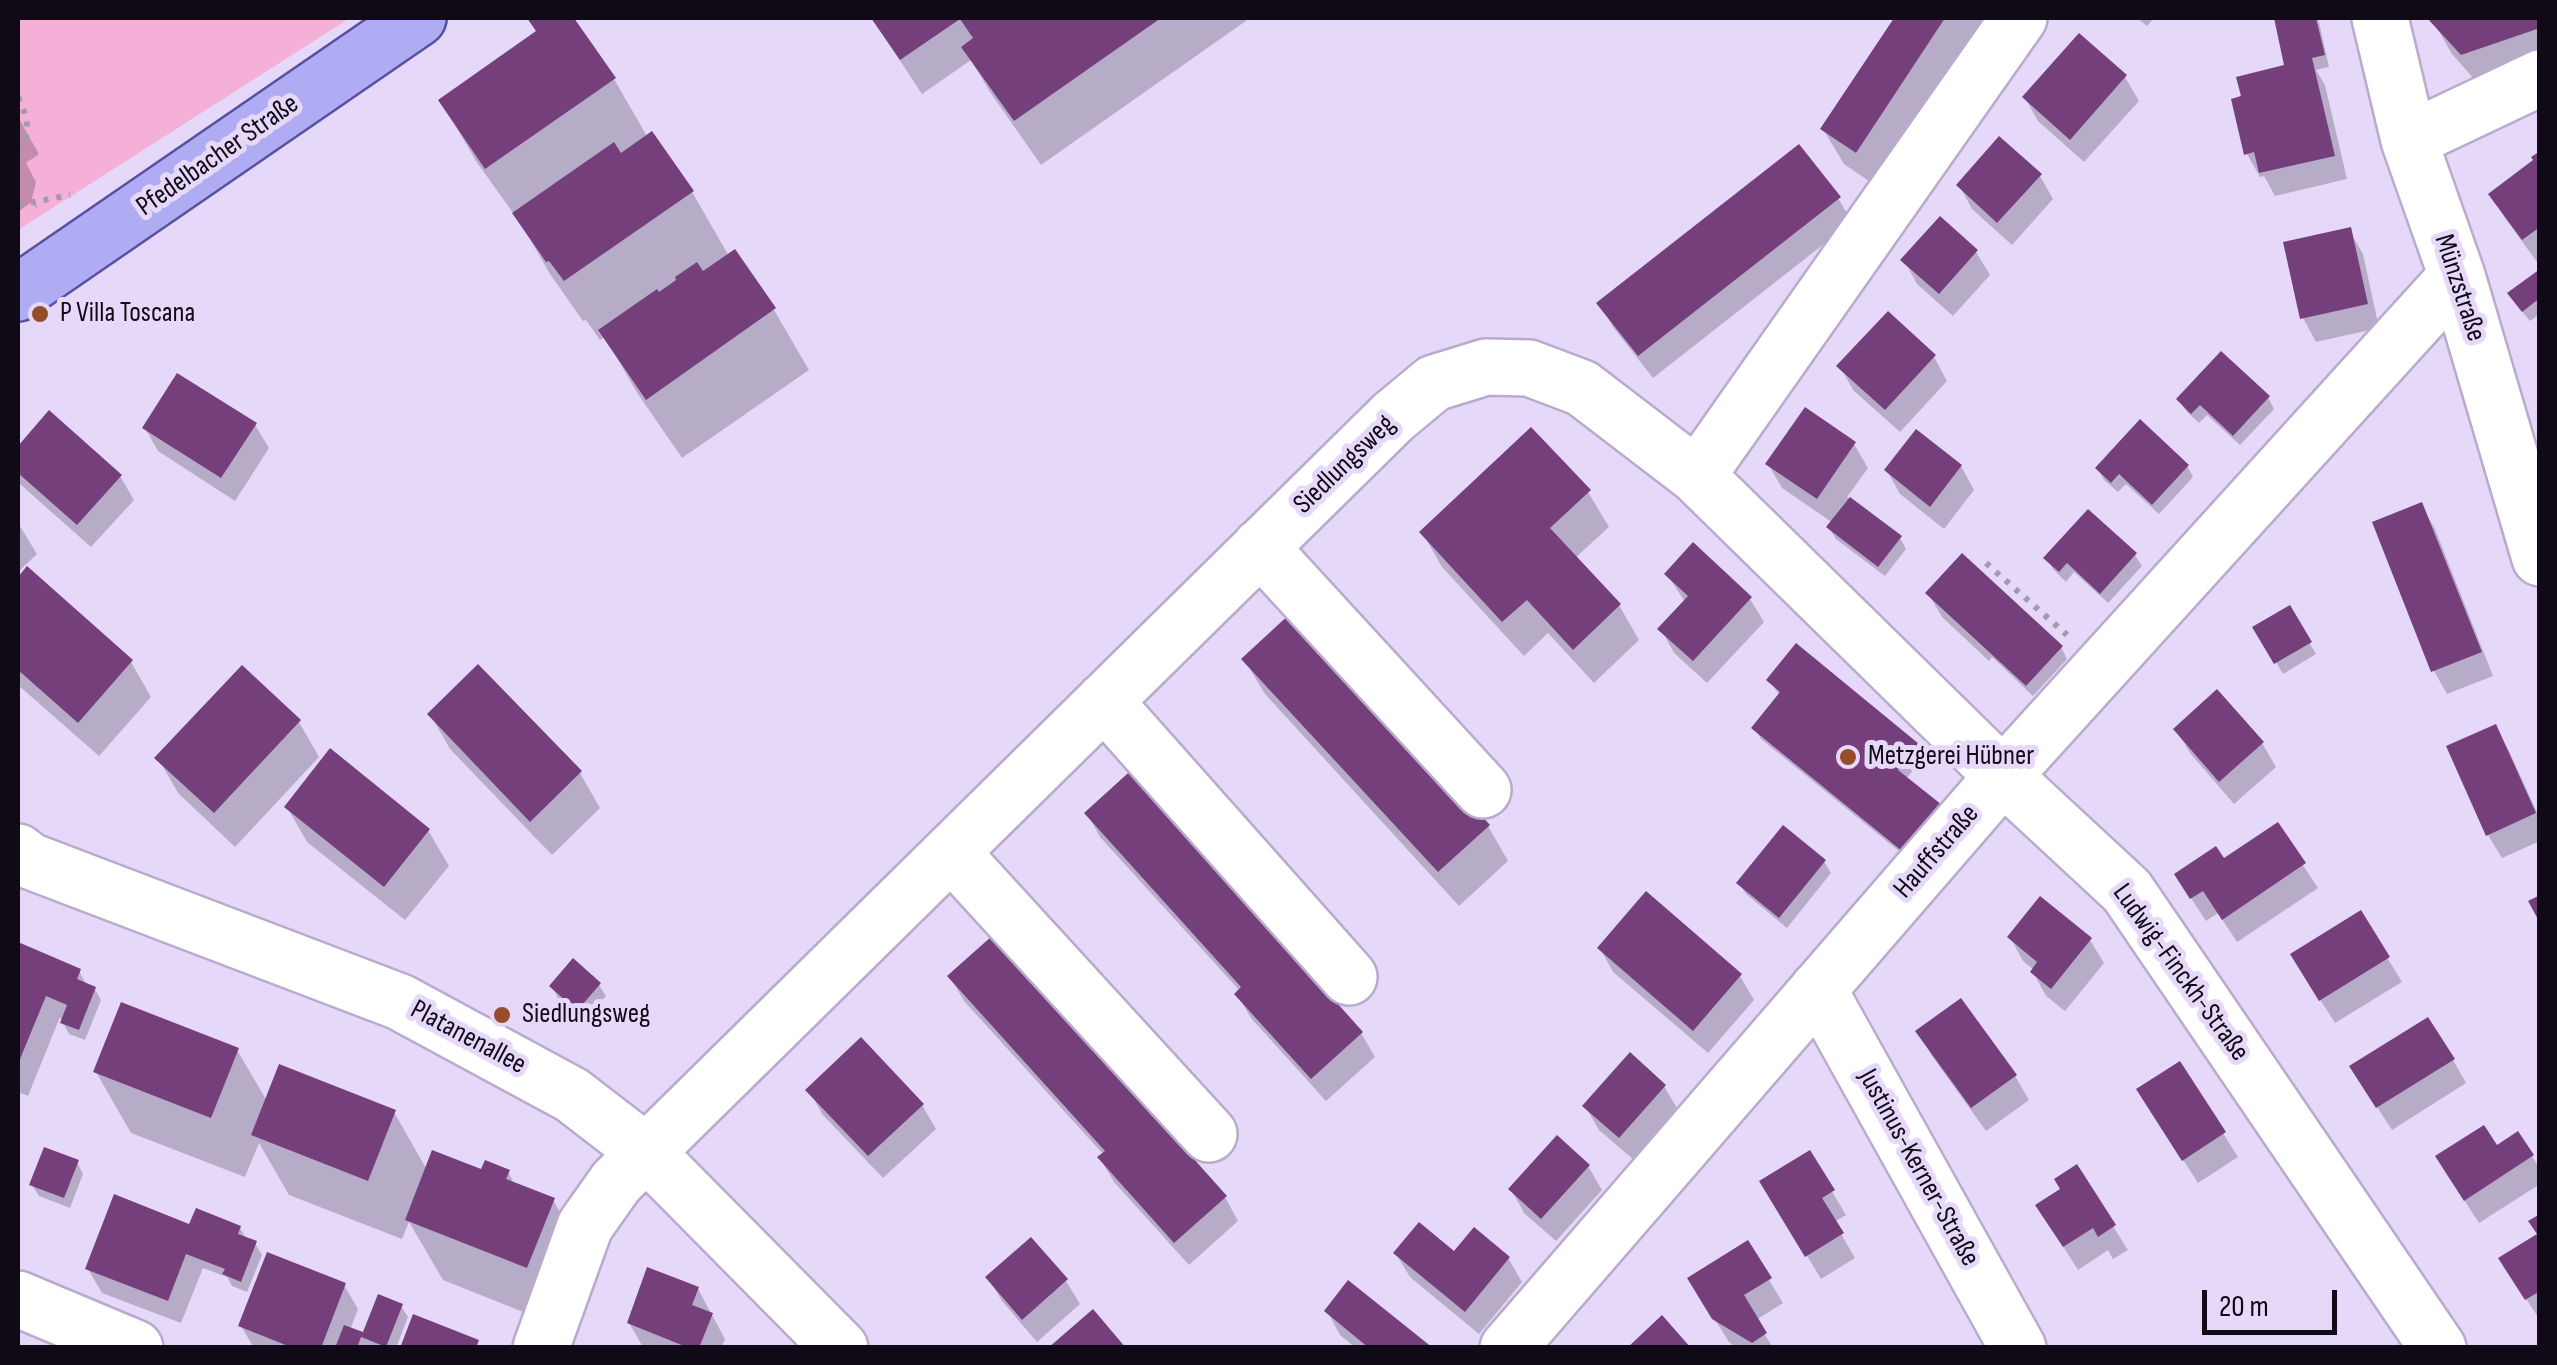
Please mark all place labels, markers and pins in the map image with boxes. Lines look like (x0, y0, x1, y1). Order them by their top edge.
place label: P Villa Toscana (60, 297, 195, 331)
marker: P Villa Toscana (29, 303, 51, 325)
place label: Metzgerei Hübner (1868, 740, 2034, 774)
marker: Metzgerei Hübner (1837, 746, 1859, 768)
place label: Siedlungsweg (522, 998, 650, 1032)
marker: Siedlungsweg (491, 1004, 513, 1026)

